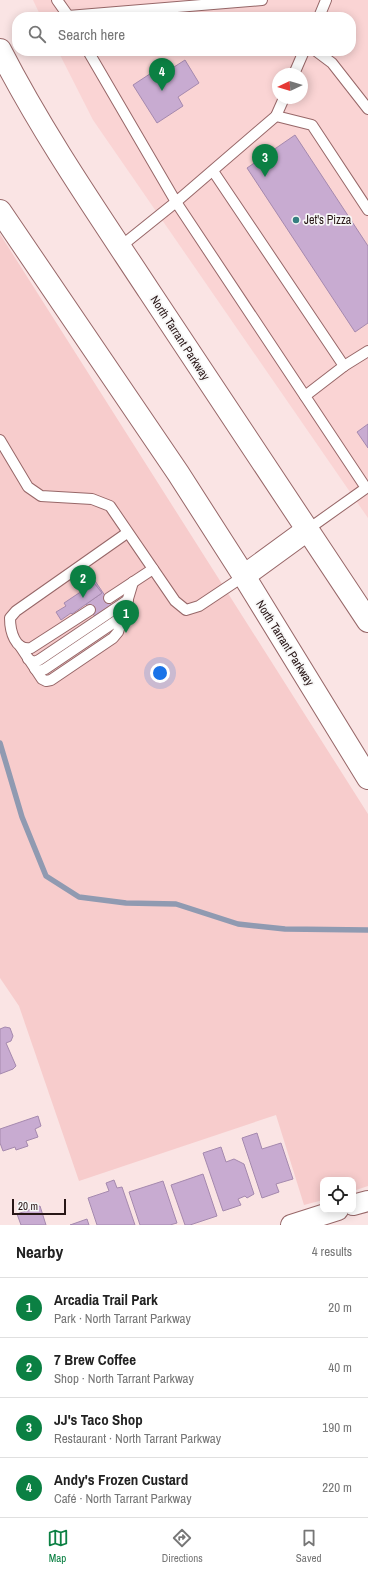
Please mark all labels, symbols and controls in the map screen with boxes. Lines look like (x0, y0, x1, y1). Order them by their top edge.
search box (12, 12, 356, 56)
icon: search (26, 23, 48, 45)
text: Search here (58, 24, 125, 45)
pin: 4 (149, 58, 175, 91)
north arrow (272, 68, 308, 104)
pin: 3 (252, 144, 278, 177)
place label: Jet's Pizza (304, 212, 352, 228)
marker: Jet's Pizza (291, 215, 301, 225)
street label: North Tarrant Parkway (147, 293, 213, 383)
pin: 2 (70, 565, 96, 598)
street label: North Tarrant Parkway (252, 597, 318, 689)
pin: 1 (113, 600, 139, 633)
your location (150, 663, 170, 683)
map controls (320, 1177, 356, 1213)
button: locate (320, 1177, 356, 1213)
scale bar (12, 1197, 66, 1216)
text: 20 m (18, 1199, 38, 1213)
text: Nearby (16, 1240, 63, 1263)
text: 4 results (312, 1243, 352, 1260)
text: Arcadia Trail Park (54, 1289, 158, 1310)
text: 1 (26, 1299, 32, 1316)
text: 20 m (328, 1299, 352, 1316)
text: Park · North Tarrant Parkway (54, 1310, 191, 1327)
text: 7 Brew Coffee (54, 1349, 136, 1370)
text: 2 (26, 1359, 32, 1376)
text: 40 m (328, 1359, 352, 1376)
text: Shop · North Tarrant Parkway (54, 1370, 194, 1387)
text: JJ's Taco Shop (54, 1409, 143, 1430)
text: 3 (26, 1419, 32, 1436)
text: 190 m (322, 1419, 352, 1436)
text: Restaurant · North Tarrant Parkway (54, 1430, 221, 1447)
text: Andy's Frozen Custard (54, 1469, 188, 1490)
text: 4 (26, 1479, 32, 1496)
text: 220 m (322, 1479, 352, 1496)
text: Café · North Tarrant Parkway (54, 1490, 191, 1507)
tab: Map (47, 1527, 69, 1565)
tab: Directions (162, 1527, 203, 1565)
tab: Saved (296, 1527, 321, 1565)

